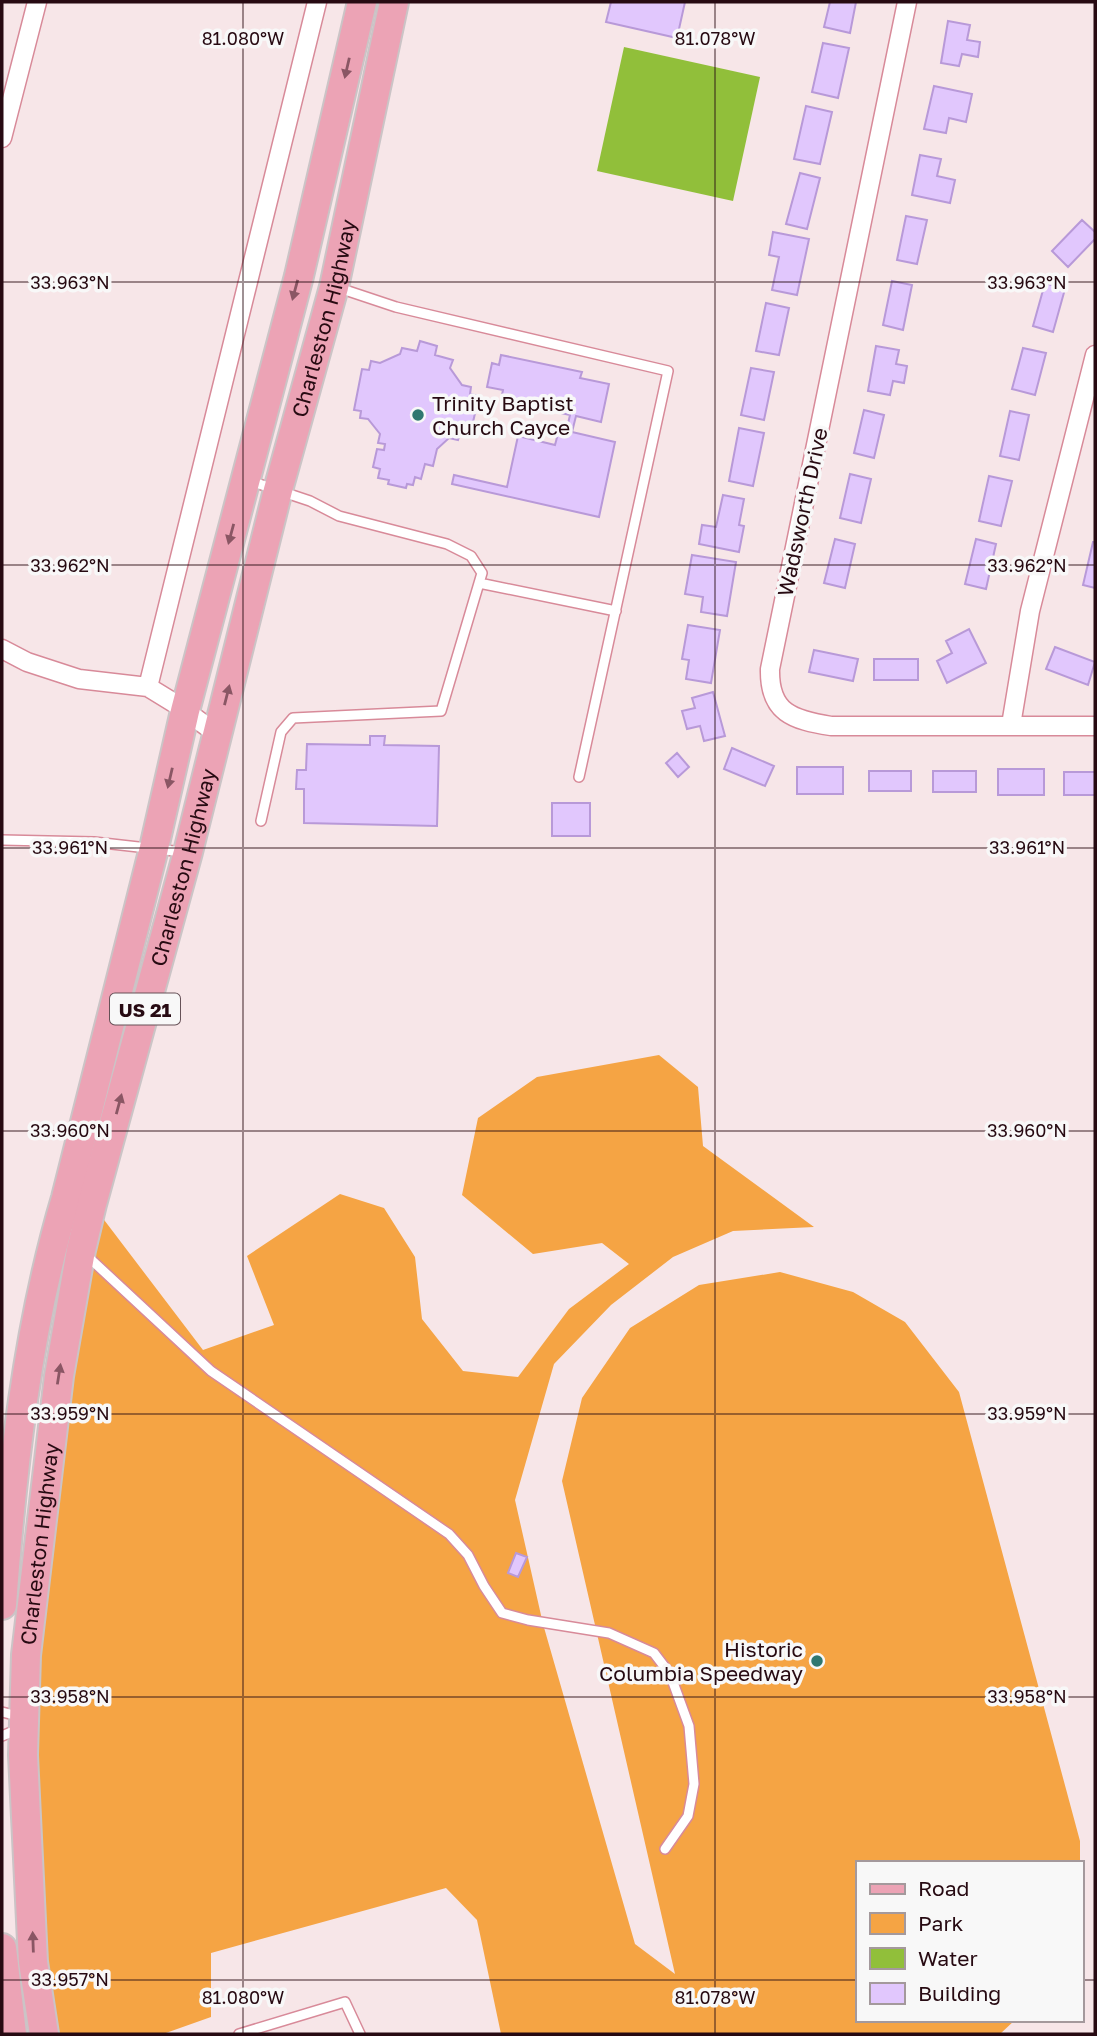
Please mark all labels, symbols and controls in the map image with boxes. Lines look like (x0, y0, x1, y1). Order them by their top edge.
text: 81.080°W (202, 27, 284, 49)
text: 81.078°W (674, 27, 756, 49)
one-way arrow (341, 57, 352, 79)
street label: Charleston Highway (286, 217, 361, 420)
text: 33.963°N (30, 271, 110, 293)
text: 33.963°N (987, 271, 1067, 293)
one-way arrow (290, 280, 300, 301)
place label: Trinity Baptist Church Cayce (432, 390, 574, 440)
marker: Trinity Baptist Church Cayce (410, 407, 426, 423)
street label: Wadsworth Drive (771, 425, 833, 599)
one-way arrow (225, 523, 236, 545)
text: 33.962°N (30, 554, 110, 576)
text: 33.962°N (987, 554, 1067, 576)
one-way arrow (222, 684, 233, 706)
street label: Charleston Highway (144, 766, 221, 969)
one-way arrow (164, 767, 175, 789)
text: 33.961°N (32, 836, 108, 858)
text: 33.961°N (989, 836, 1065, 858)
road number: US 21 (110, 993, 180, 1024)
one-way arrow (114, 1093, 125, 1115)
text: 33.960°N (30, 1119, 110, 1141)
text: 33.960°N (987, 1119, 1067, 1141)
one-way arrow (54, 1363, 65, 1385)
text: 33.959°N (30, 1402, 110, 1424)
text: 33.959°N (987, 1402, 1067, 1424)
street label: Charleston Highway (14, 1441, 64, 1646)
place label: Historic Columbia Speedway (599, 1636, 803, 1686)
marker: Historic Columbia Speedway (809, 1653, 825, 1669)
text: 33.958°N (30, 1685, 110, 1707)
text: 33.958°N (987, 1685, 1067, 1707)
legend (856, 1861, 1083, 2022)
text: Road (918, 1875, 969, 1901)
text: Park (918, 1910, 964, 1936)
one-way arrow (27, 1931, 38, 1953)
text: Water (918, 1945, 978, 1971)
text: 33.957°N (31, 1968, 109, 1990)
text: Building (918, 1980, 1001, 2006)
text: 81.080°W (202, 1986, 284, 2008)
text: 81.078°W (674, 1986, 756, 2008)

